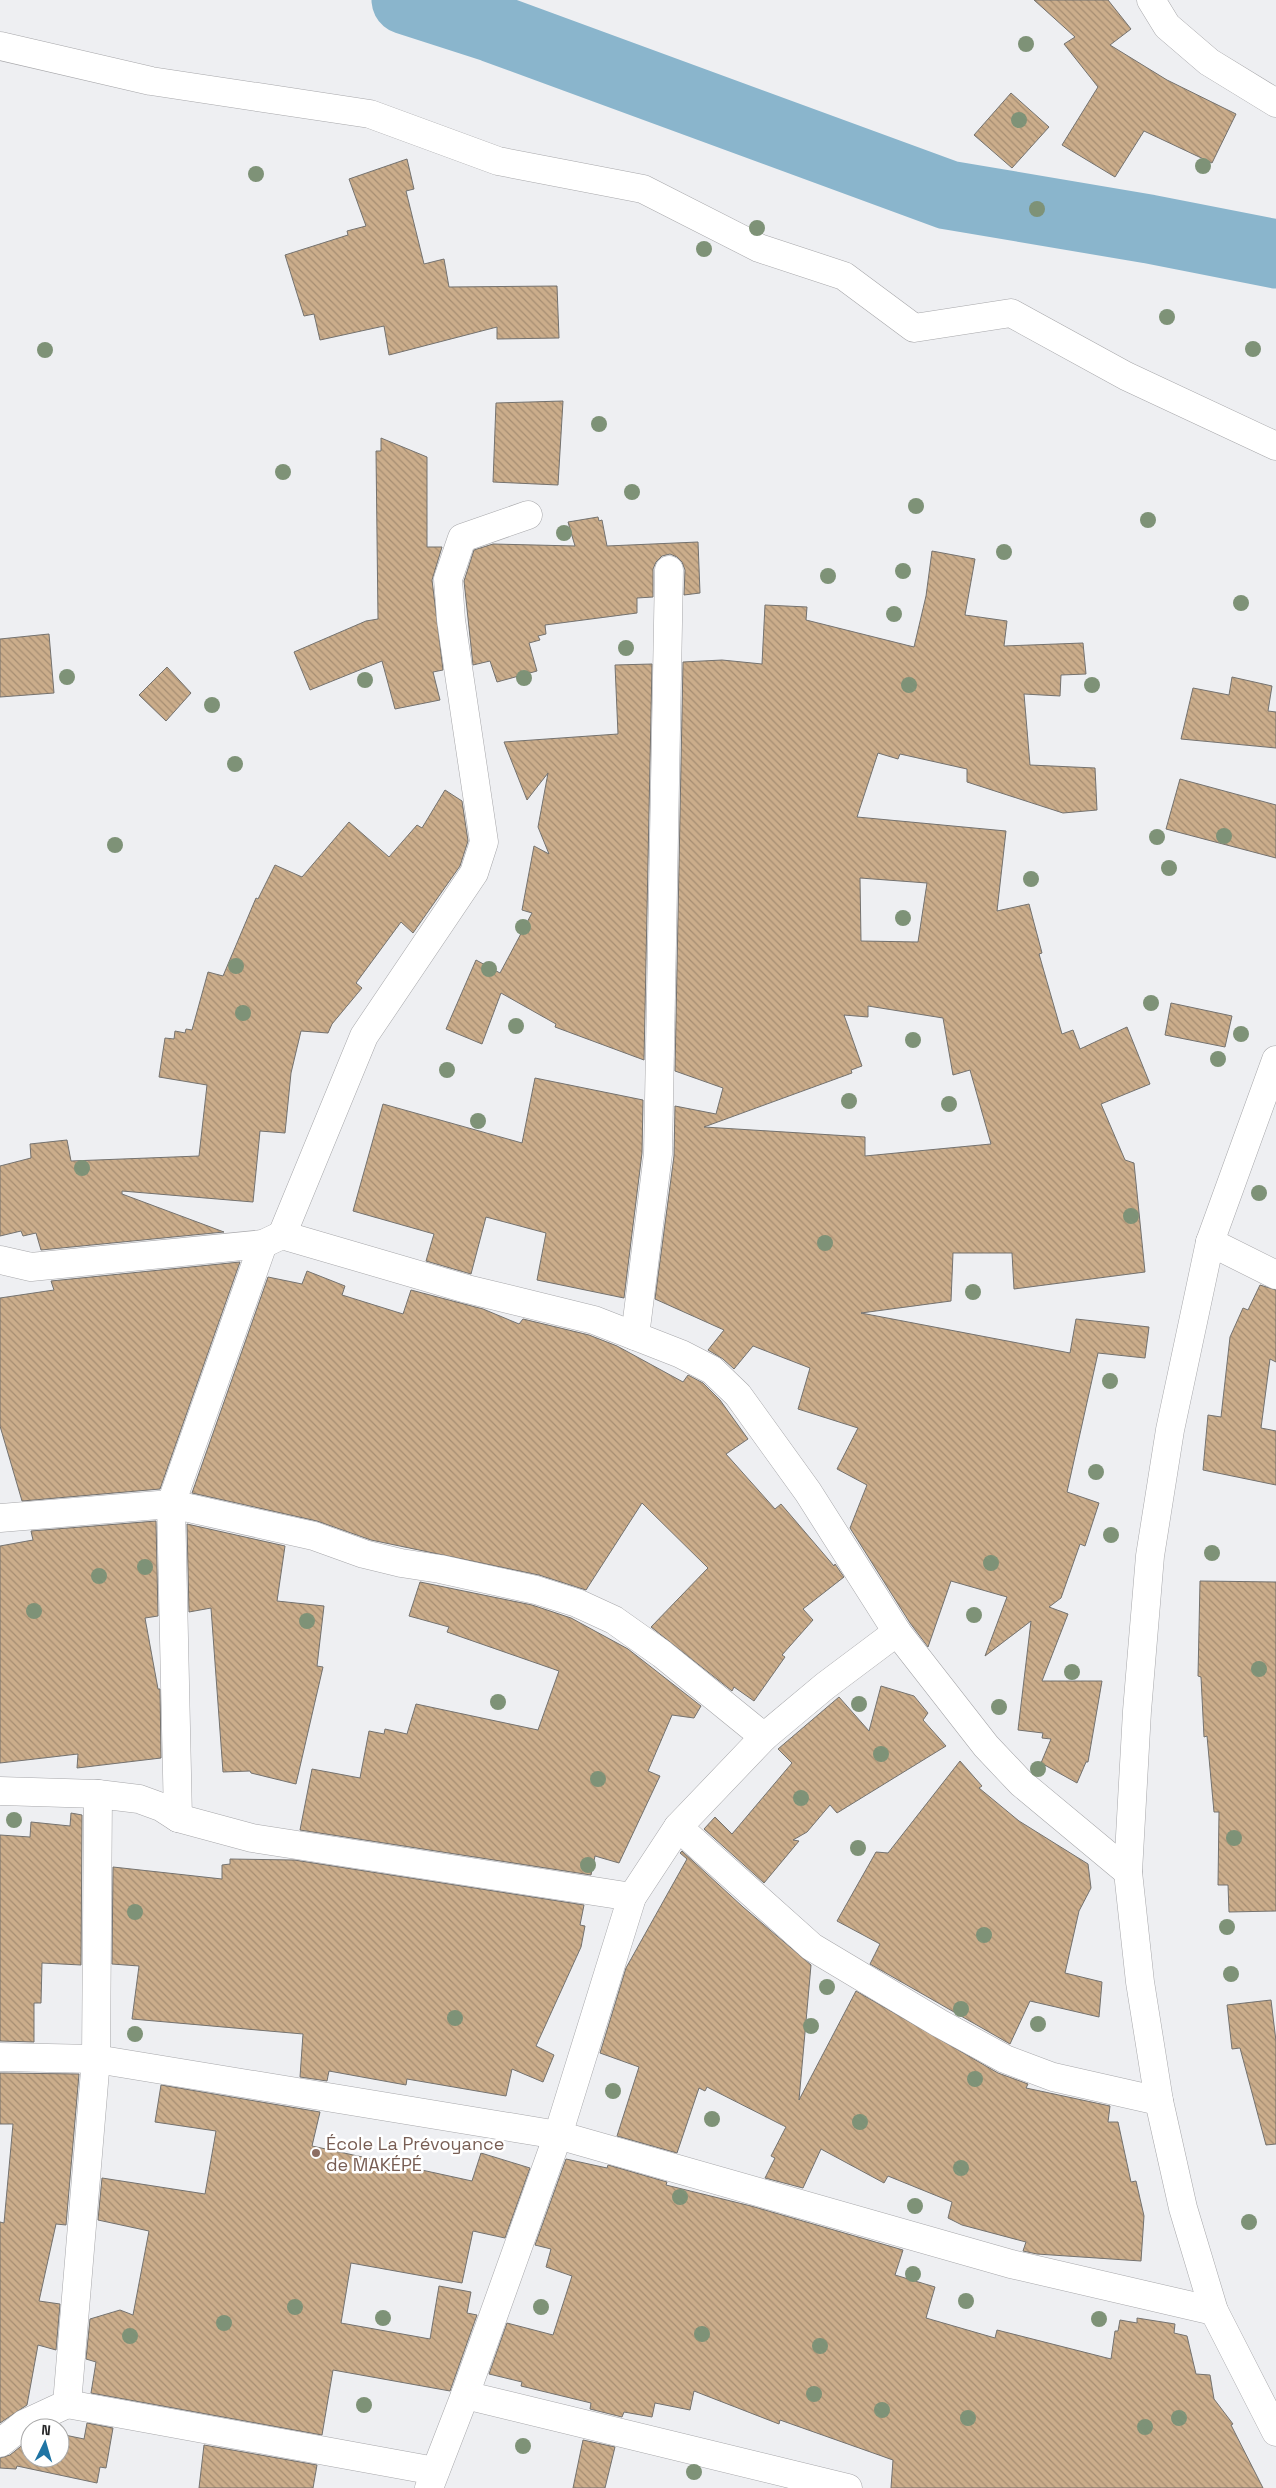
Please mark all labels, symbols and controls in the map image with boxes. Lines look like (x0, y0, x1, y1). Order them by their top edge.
place label: École La Prévoyance de MAKÉPÉ (326, 2132, 504, 2176)
marker: École La Prévoyance de MAKÉPÉ (310, 2147, 322, 2159)
north arrow (20, 2418, 70, 2468)
text: N (41, 2421, 52, 2439)

